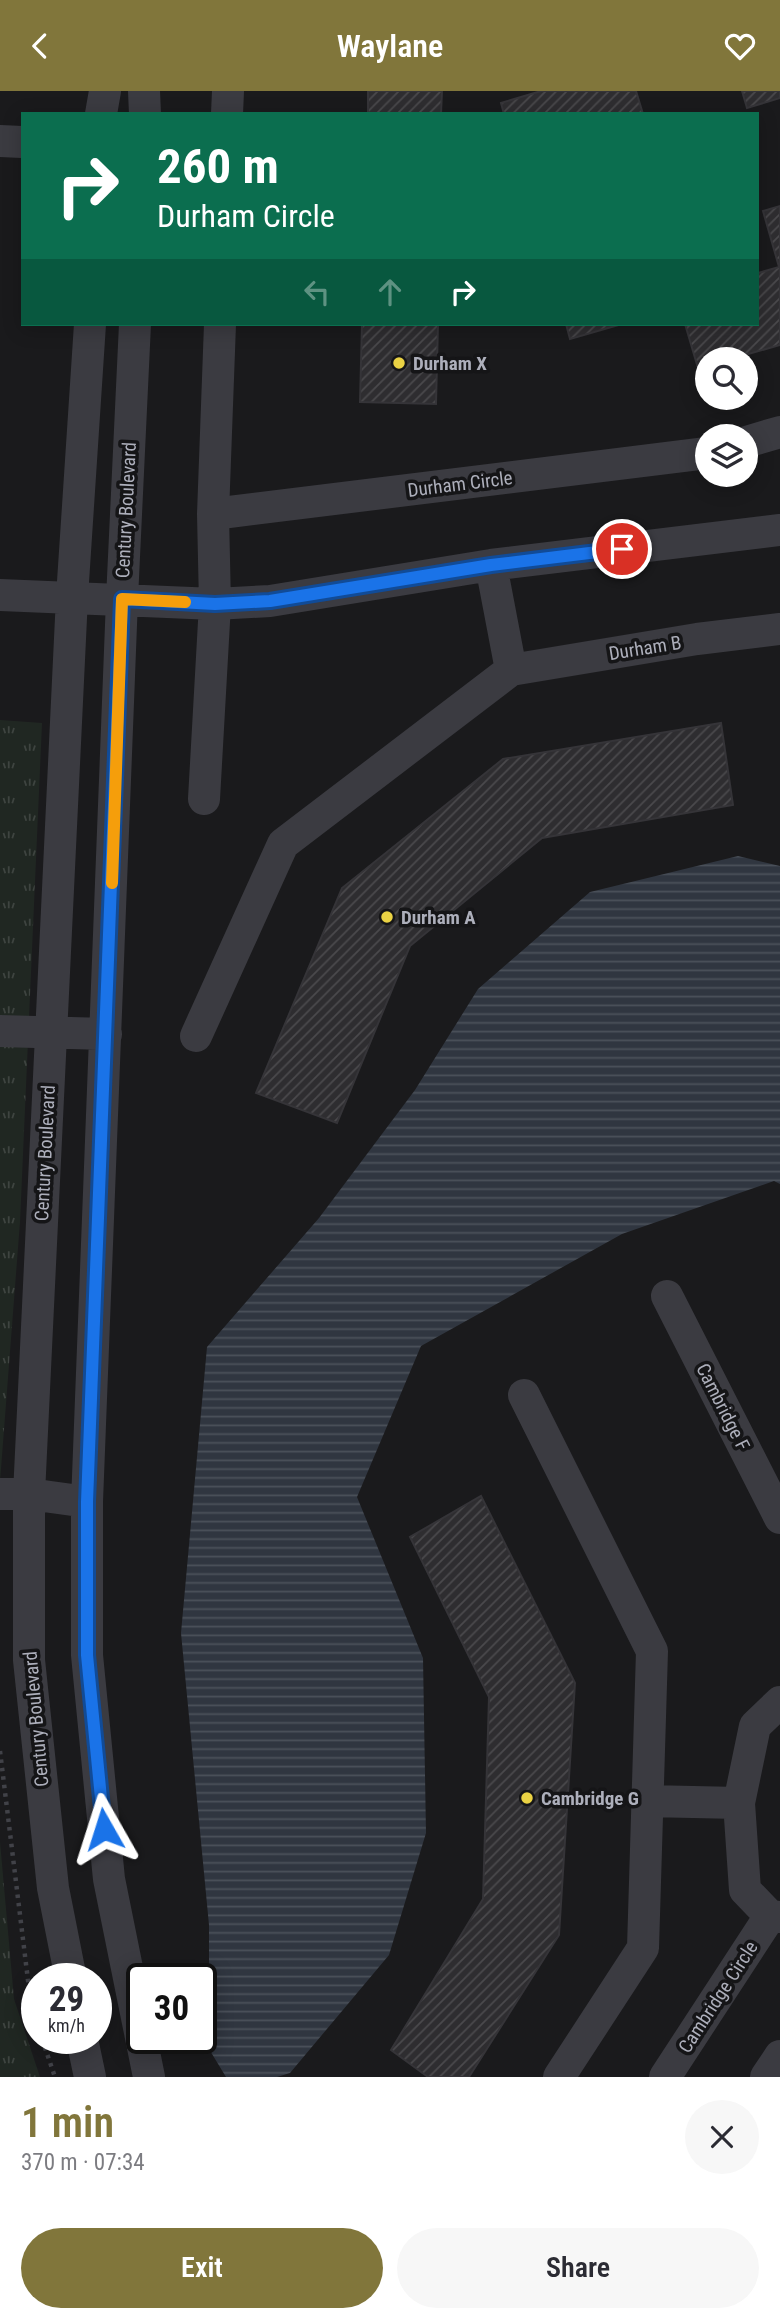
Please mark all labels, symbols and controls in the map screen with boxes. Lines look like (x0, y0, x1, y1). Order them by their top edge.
icon: back (21, 27, 59, 65)
text: Waylane (337, 27, 443, 65)
icon: heart (721, 27, 759, 65)
text: 260 m (157, 138, 279, 195)
icon: right (42, 140, 133, 231)
text: Durham Circle (157, 197, 335, 235)
icon: left (298, 273, 336, 311)
icon: ahead (371, 273, 409, 311)
icon: right (444, 273, 482, 311)
map controls (695, 347, 758, 487)
button: search (695, 347, 758, 410)
place label: Durham X (413, 352, 487, 375)
marker: Durham X (391, 355, 407, 371)
button: layers (695, 424, 758, 487)
street label: Century Boulevard (111, 441, 141, 579)
street label: Durham Circle (406, 466, 514, 502)
pin (592, 519, 652, 579)
icon: arrive (603, 530, 641, 568)
street label: Durham B (607, 631, 683, 665)
place label: Durham A (401, 906, 476, 929)
marker: Durham A (379, 909, 395, 925)
street label: Century Boulevard (30, 1084, 60, 1222)
street label: Cambridge F (691, 1359, 755, 1455)
street label: Century Boulevard (19, 1650, 53, 1788)
place label: Cambridge G (541, 1787, 639, 1810)
marker: Cambridge G (519, 1790, 535, 1806)
position arrow (67, 1792, 141, 1866)
street label: Cambridge Circle (673, 1937, 763, 2057)
speed limit sign: 30 (126, 1963, 217, 2054)
text: 29 (49, 1979, 84, 2020)
text: km/h (48, 2015, 85, 2036)
text: 1 min (21, 2098, 114, 2147)
button: close (685, 2100, 759, 2174)
text: 370 m · 07:34 (21, 2149, 145, 2176)
button: Exit (21, 2228, 383, 2308)
button: Share (397, 2228, 759, 2308)

